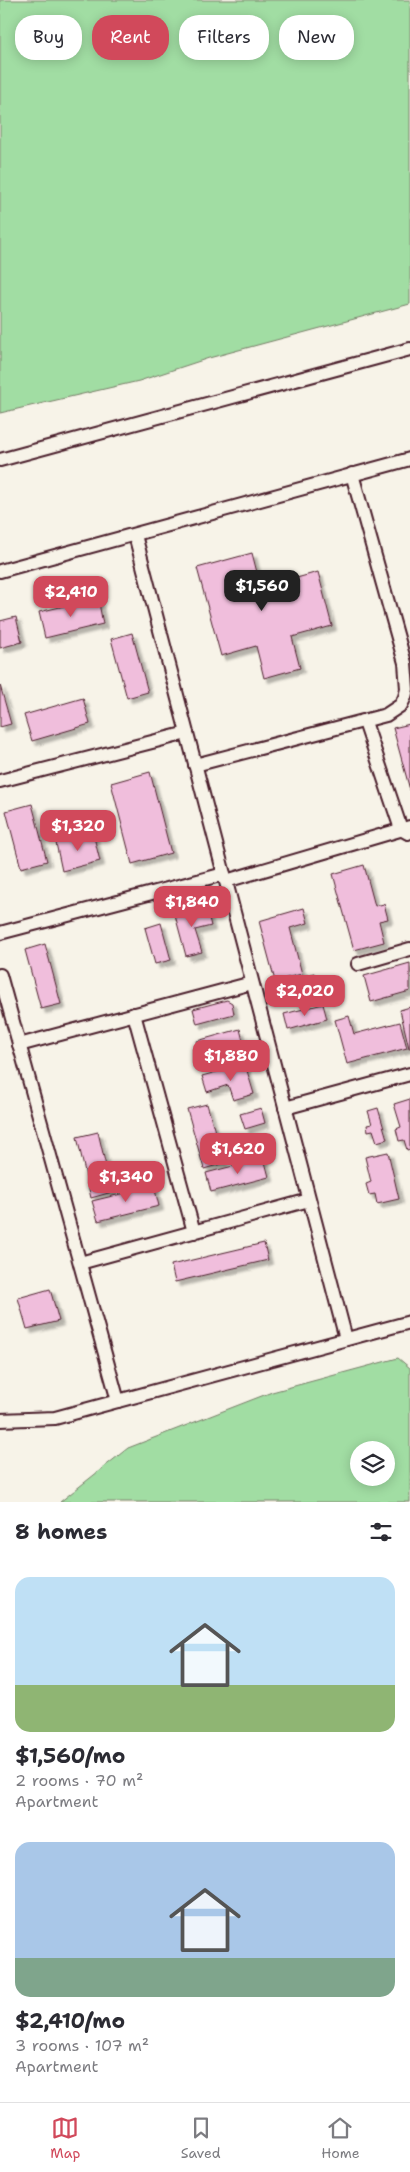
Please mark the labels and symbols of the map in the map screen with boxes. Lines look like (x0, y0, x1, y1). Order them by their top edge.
pin: $1,560 (221, 570, 303, 612)
pin: $2,410 (30, 576, 112, 618)
pin: $1,320 (37, 810, 119, 852)
pin: $1,840 (151, 886, 233, 928)
pin: $2,020 (264, 974, 346, 1017)
pin: $1,880 (190, 1040, 272, 1082)
pin: $1,620 (197, 1132, 279, 1175)
pin: $1,340 (85, 1160, 167, 1203)

